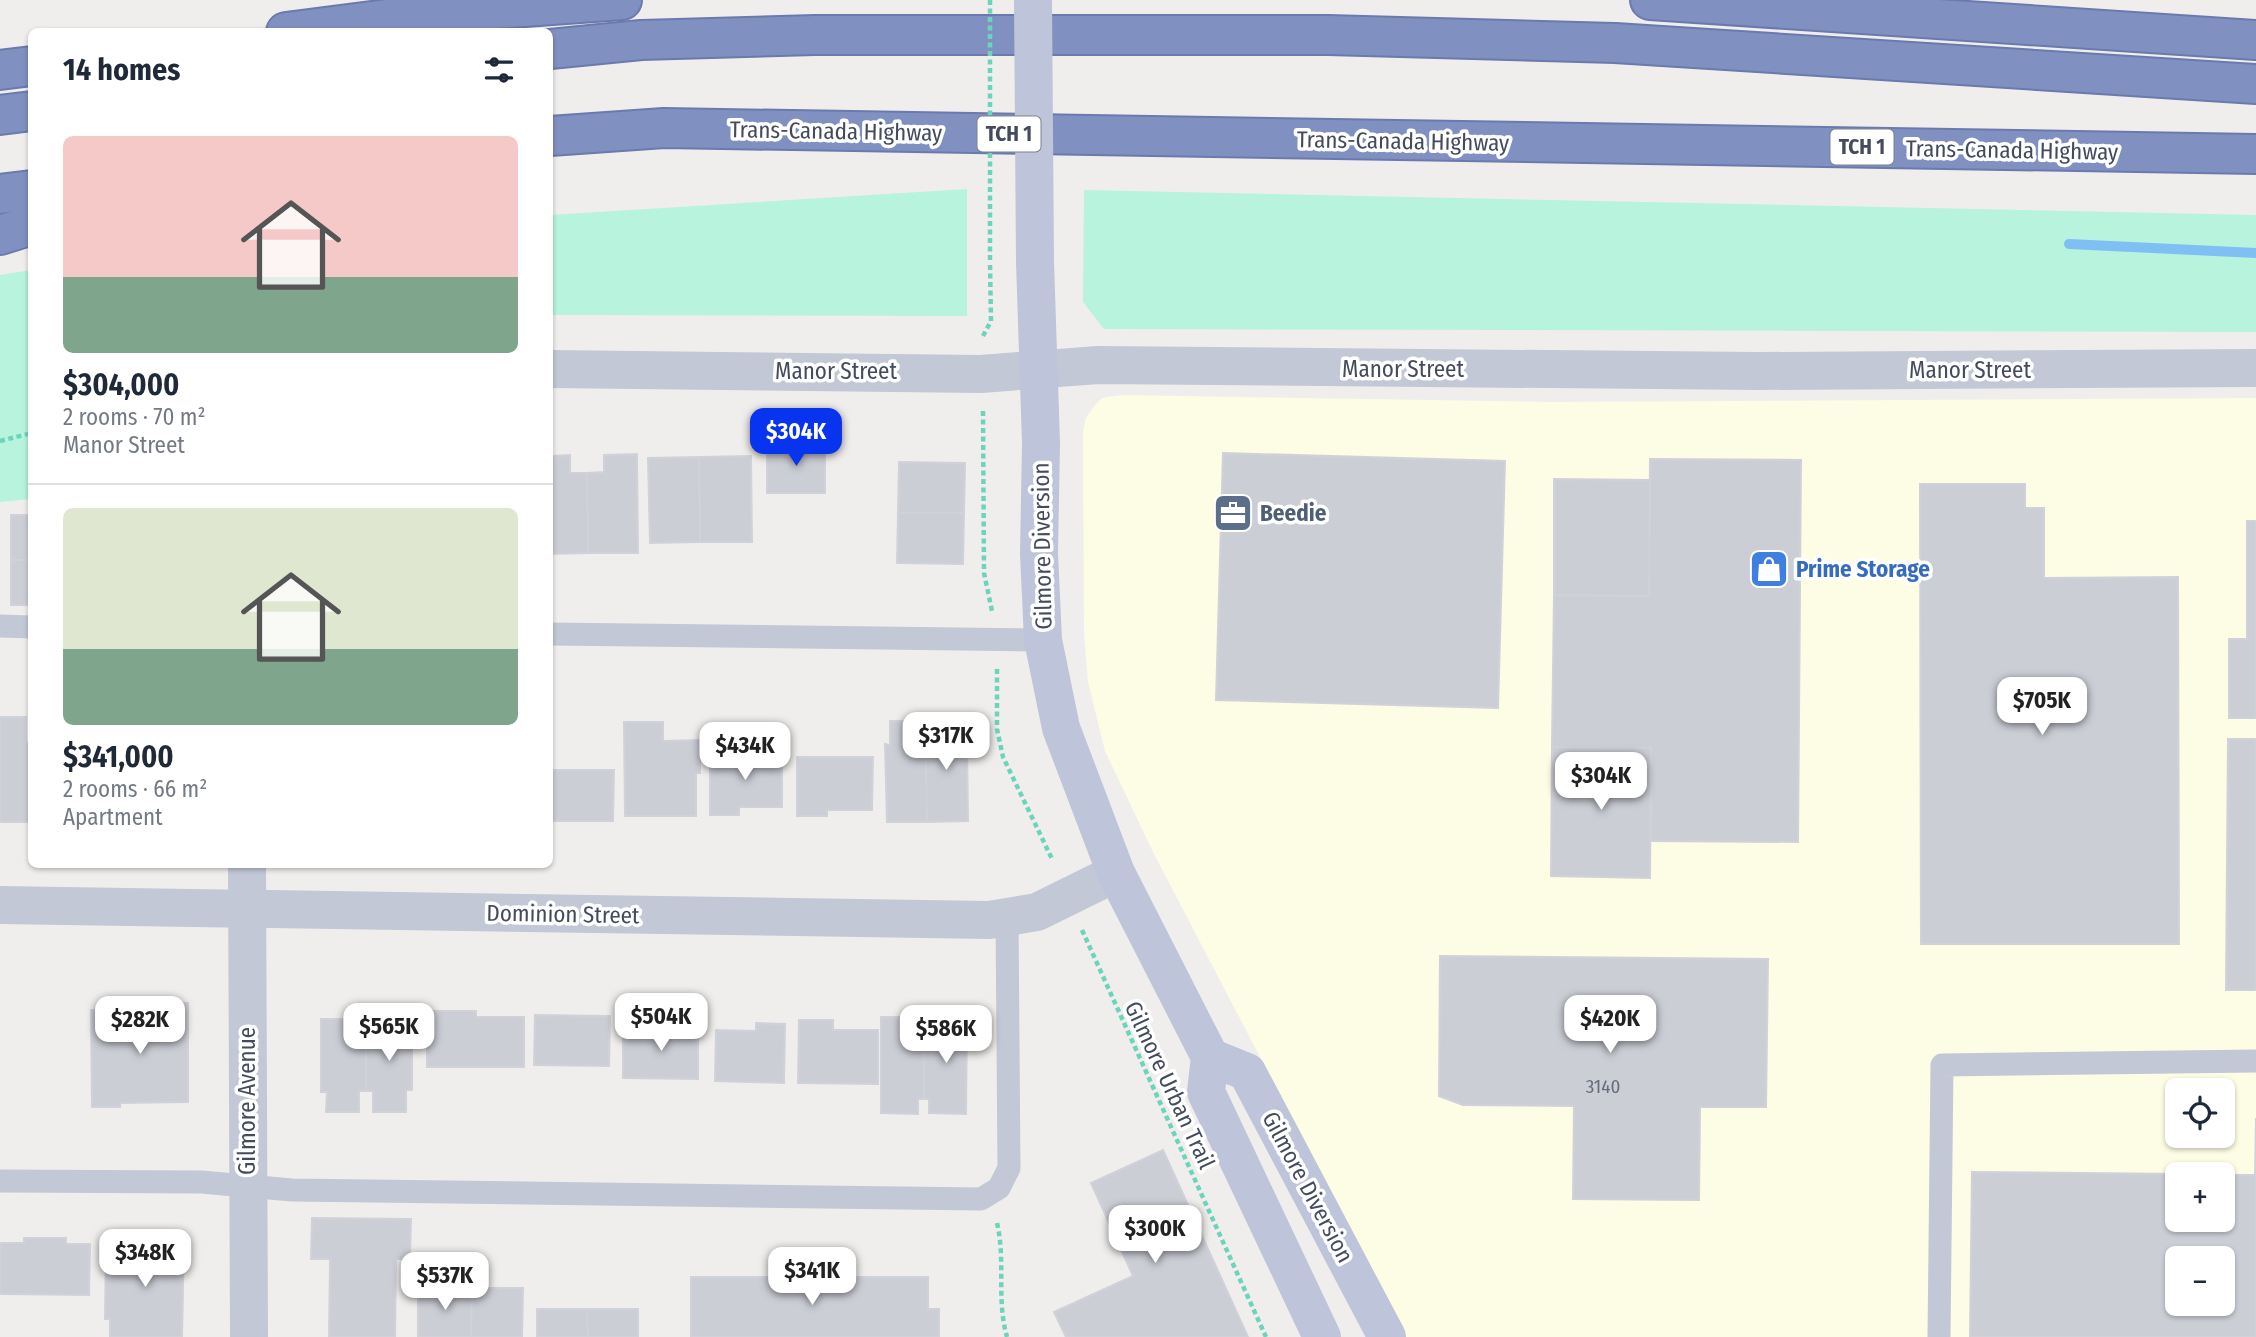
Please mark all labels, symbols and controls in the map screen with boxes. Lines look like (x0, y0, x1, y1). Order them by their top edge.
icon: filters (480, 51, 518, 89)
text: 14 homes (63, 52, 180, 88)
street label: Trans-Canada Highway (730, 115, 943, 147)
road number: TCH 1 (978, 116, 1040, 152)
street label: Trans-Canada Highway (1297, 125, 1510, 157)
road number: TCH 1 (1830, 130, 1894, 164)
street label: Trans-Canada Highway (1906, 134, 2119, 166)
icon: home (228, 182, 354, 308)
street label: Manor Street (1342, 355, 1464, 383)
street label: Manor Street (1909, 356, 2031, 384)
street label: Manor Street (775, 357, 897, 385)
text: $304,000 (63, 367, 179, 403)
text: 2 rooms · 70 m² (63, 403, 206, 431)
pin: $304K (747, 408, 845, 468)
text: $304K (766, 417, 826, 445)
text: Manor Street (63, 431, 185, 459)
street label: Gilmore Diversion (1027, 462, 1057, 630)
office icon: Beedie (1212, 492, 1254, 534)
place label: Beedie (1260, 499, 1327, 527)
shop icon: Prime Storage (1748, 548, 1790, 590)
icon: home (228, 554, 354, 680)
place label: Prime Storage (1796, 555, 1930, 583)
pin: $705K (1993, 678, 2091, 737)
text: $705K (2013, 686, 2071, 714)
pin: $317K (897, 712, 995, 772)
text: $317K (919, 721, 973, 749)
pin: $434K (696, 722, 794, 782)
text: $434K (715, 731, 775, 759)
text: $341,000 (63, 739, 174, 775)
pin: $304K (1552, 752, 1650, 812)
text: $304K (1571, 761, 1631, 789)
text: 2 rooms · 66 m² (63, 775, 207, 803)
text: Apartment (63, 803, 163, 831)
street label: Dominion Street (486, 899, 640, 929)
pin: $504K (612, 993, 710, 1053)
pin: $282K (91, 996, 189, 1056)
pin: $420K (1561, 996, 1659, 1055)
street label: Gilmore Urban Trail (1119, 997, 1221, 1173)
text: $504K (631, 1002, 691, 1030)
pin: $565K (340, 1004, 438, 1063)
text: $420K (1580, 1004, 1640, 1032)
text: $282K (111, 1005, 169, 1033)
pin: $586K (897, 1006, 995, 1065)
text: $565K (359, 1012, 419, 1040)
text: $586K (916, 1014, 976, 1042)
street label: Gilmore Avenue (233, 1027, 261, 1175)
house number: 3140 (1586, 1075, 1620, 1098)
map controls (2165, 1078, 2235, 1316)
button: locate (2165, 1078, 2235, 1148)
street label: Gilmore Diversion (1256, 1107, 1360, 1267)
button: + (2165, 1162, 2235, 1232)
pin: $300K (1106, 1206, 1204, 1265)
text: $300K (1125, 1214, 1185, 1242)
pin: $348K (96, 1230, 194, 1289)
text: $348K (115, 1238, 175, 1266)
button: − (2165, 1246, 2235, 1316)
pin: $341K (763, 1248, 861, 1307)
pin: $537K (396, 1252, 494, 1312)
text: $341K (784, 1256, 840, 1284)
text: $537K (417, 1261, 473, 1289)

